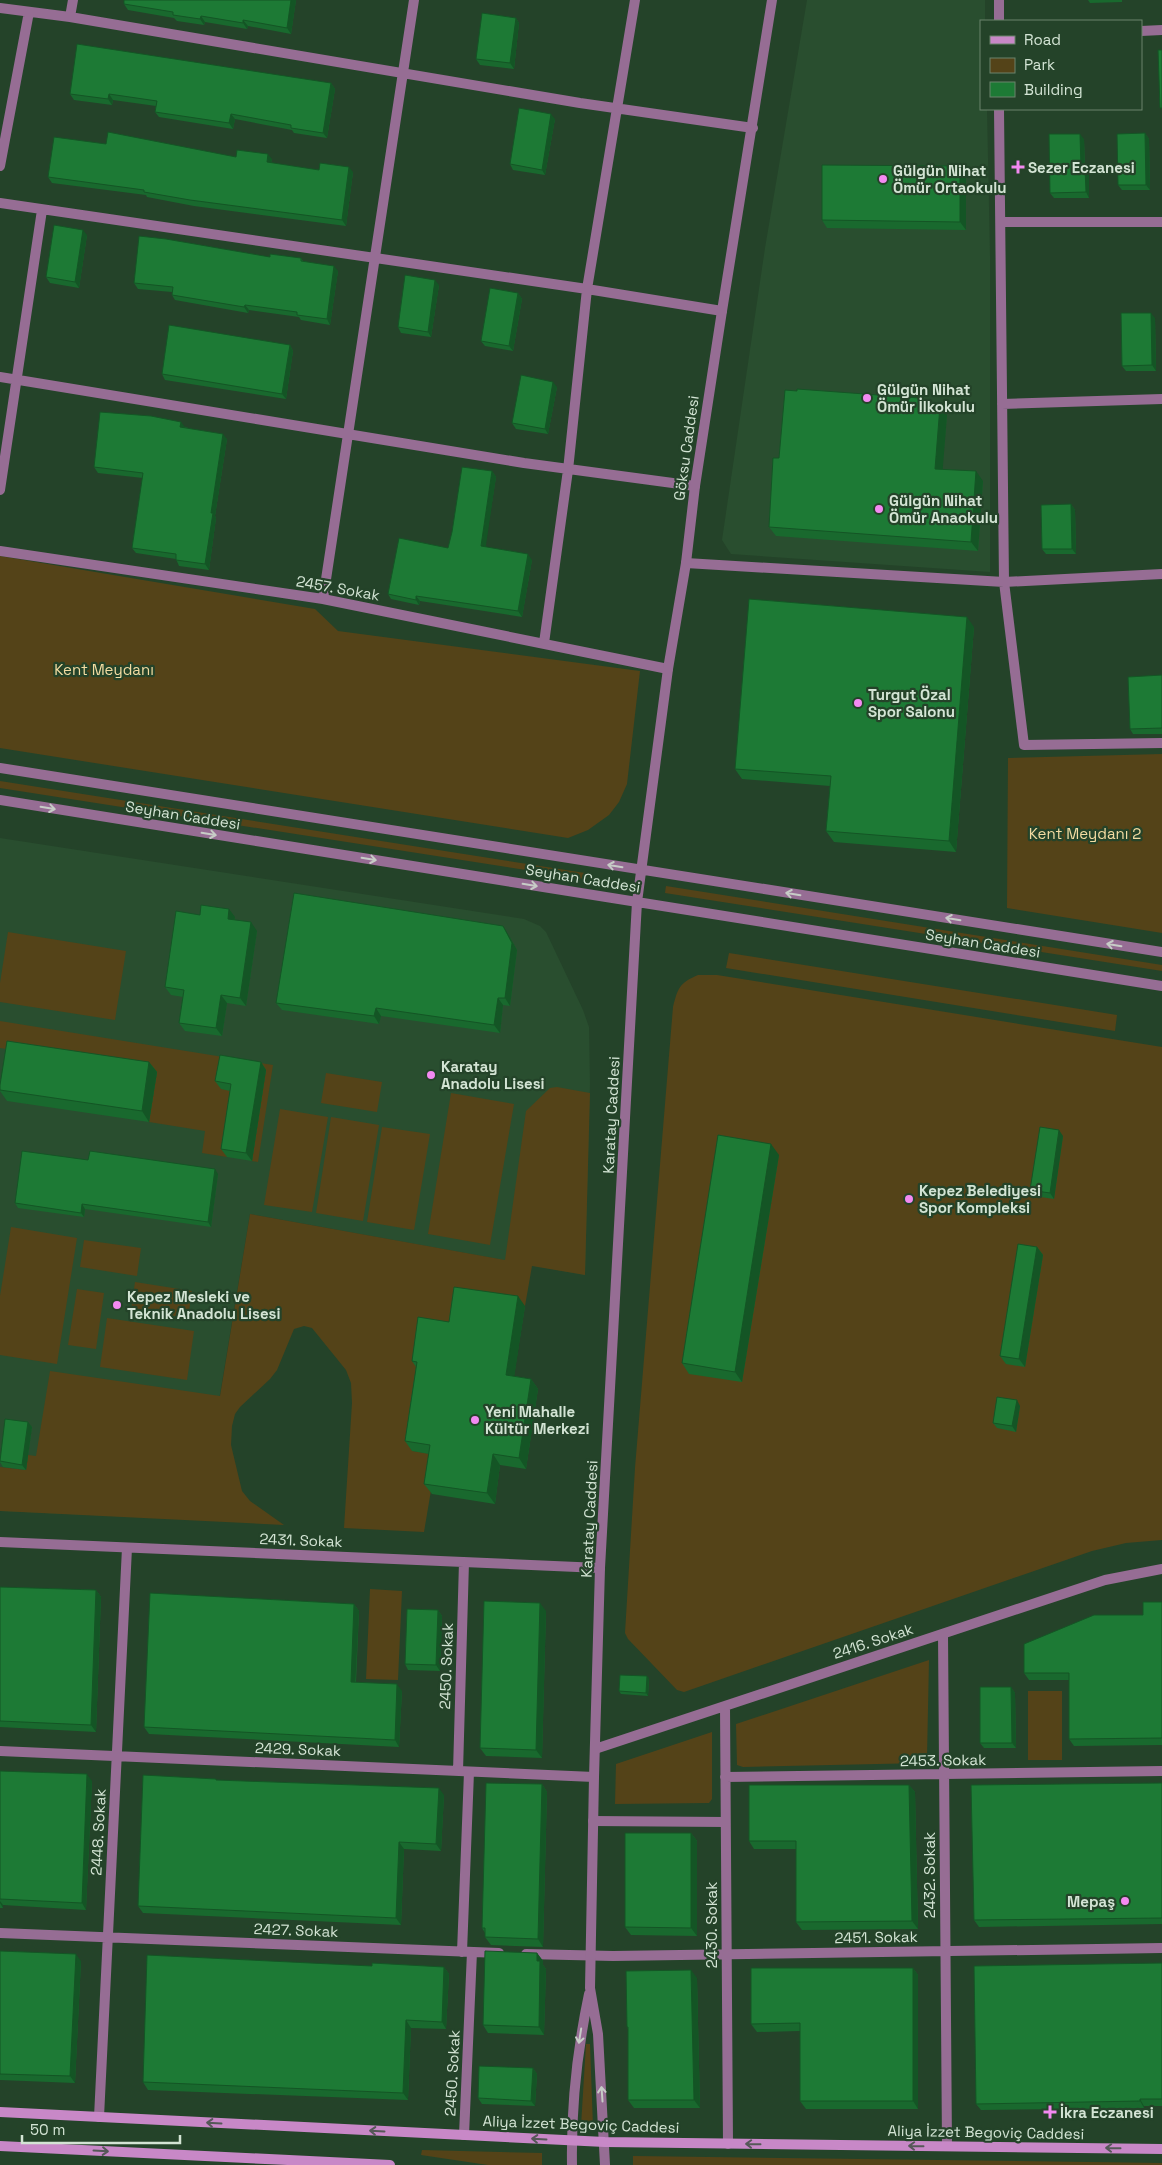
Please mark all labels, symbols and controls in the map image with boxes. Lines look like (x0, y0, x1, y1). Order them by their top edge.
legend (980, 20, 1142, 110)
text: Road (1024, 30, 1061, 49)
text: Park (1024, 55, 1055, 74)
text: Building (1024, 80, 1083, 99)
place label: Sezer Eczanesi (1028, 158, 1135, 177)
place label: Gülgün Nihat Ömür Ortaokulu (893, 161, 1006, 197)
marker: Sezer Eczanesi (1012, 161, 1024, 173)
marker: Gülgün Nihat Ömür Ortaokulu (877, 173, 889, 185)
place label: Gülgün Nihat Ömür İlkokulu (877, 380, 975, 416)
marker: Gülgün Nihat Ömür İlkokulu (861, 392, 873, 404)
street label: Göksu Caddesi (669, 394, 703, 502)
place label: Gülgün Nihat Ömür Anaokulu (889, 491, 998, 527)
marker: Gülgün Nihat Ömür Anaokulu (873, 503, 885, 515)
street label: 2457. Sokak (295, 571, 381, 605)
park label: Kent Meydanı (54, 660, 154, 679)
place label: Turgut Özal Spor Salonu (868, 685, 955, 721)
marker: Turgut Özal Spor Salonu (852, 697, 864, 709)
street label: Seyhan Caddesi (124, 797, 242, 833)
one-way arrow (40, 803, 56, 813)
park label: Kent Meydanı 2 (1029, 824, 1141, 843)
one-way arrow (200, 829, 216, 839)
one-way arrow (361, 855, 377, 865)
street label: Seyhan Caddesi (524, 860, 642, 896)
one-way arrow (607, 860, 623, 870)
one-way arrow (521, 880, 537, 890)
one-way arrow (785, 888, 801, 898)
one-way arrow (946, 914, 962, 924)
street label: Seyhan Caddesi (924, 925, 1042, 961)
one-way arrow (1106, 939, 1122, 949)
street label: Karatay Caddesi (598, 1056, 624, 1174)
place label: Karatay Anadolu Lisesi (441, 1057, 545, 1093)
marker: Karatay Anadolu Lisesi (425, 1069, 437, 1081)
place label: Kepez Belediyesi Spor Kompleksi (919, 1181, 1041, 1217)
marker: Kepez Belediyesi Spor Kompleksi (903, 1193, 915, 1205)
place label: Kepez Mesleki ve Teknik Anadolu Lisesi (127, 1287, 280, 1323)
marker: Kepez Mesleki ve Teknik Anadolu Lisesi (111, 1299, 123, 1311)
place label: Yeni Mahalle Kültür Merkezi (485, 1402, 589, 1438)
marker: Yeni Mahalle Kültür Merkezi (469, 1414, 481, 1426)
street label: Karatay Caddesi (576, 1460, 602, 1578)
street label: 2431. Sokak (259, 1529, 343, 1551)
street label: 2416. Sokak (830, 1619, 916, 1663)
street label: 2450. Sokak (435, 1622, 457, 1710)
street label: 2429. Sokak (255, 1738, 341, 1760)
street label: 2453. Sokak (900, 1750, 986, 1770)
street label: 2448. Sokak (86, 1788, 110, 1876)
street label: 2432. Sokak (920, 1832, 939, 1918)
street label: 2430. Sokak (702, 1882, 721, 1968)
place label: Mepaş (1067, 1892, 1115, 1911)
marker: Mepaş (1119, 1895, 1131, 1907)
street label: 2427. Sokak (253, 1919, 339, 1941)
street label: 2451. Sokak (834, 1927, 918, 1947)
one-way arrow (575, 2028, 585, 2044)
street label: 2450. Sokak (440, 2029, 464, 2117)
one-way arrow (597, 2086, 607, 2102)
place label: İkra Eczanesi (1060, 2103, 1154, 2122)
marker: İkra Eczanesi (1044, 2106, 1056, 2118)
street label: Aliya İzzet Begoviç Caddesi (482, 2111, 680, 2137)
scale bar (22, 2112, 180, 2144)
one-way arrow (207, 2118, 223, 2127)
text: 50 m (30, 2120, 65, 2139)
street label: Aliya İzzet Begoviç Caddesi (888, 2121, 1084, 2143)
one-way arrow (369, 2126, 385, 2135)
one-way arrow (531, 2134, 547, 2143)
one-way arrow (746, 2139, 762, 2149)
one-way arrow (908, 2141, 924, 2151)
one-way arrow (1106, 2144, 1122, 2153)
one-way arrow (93, 2146, 109, 2155)

